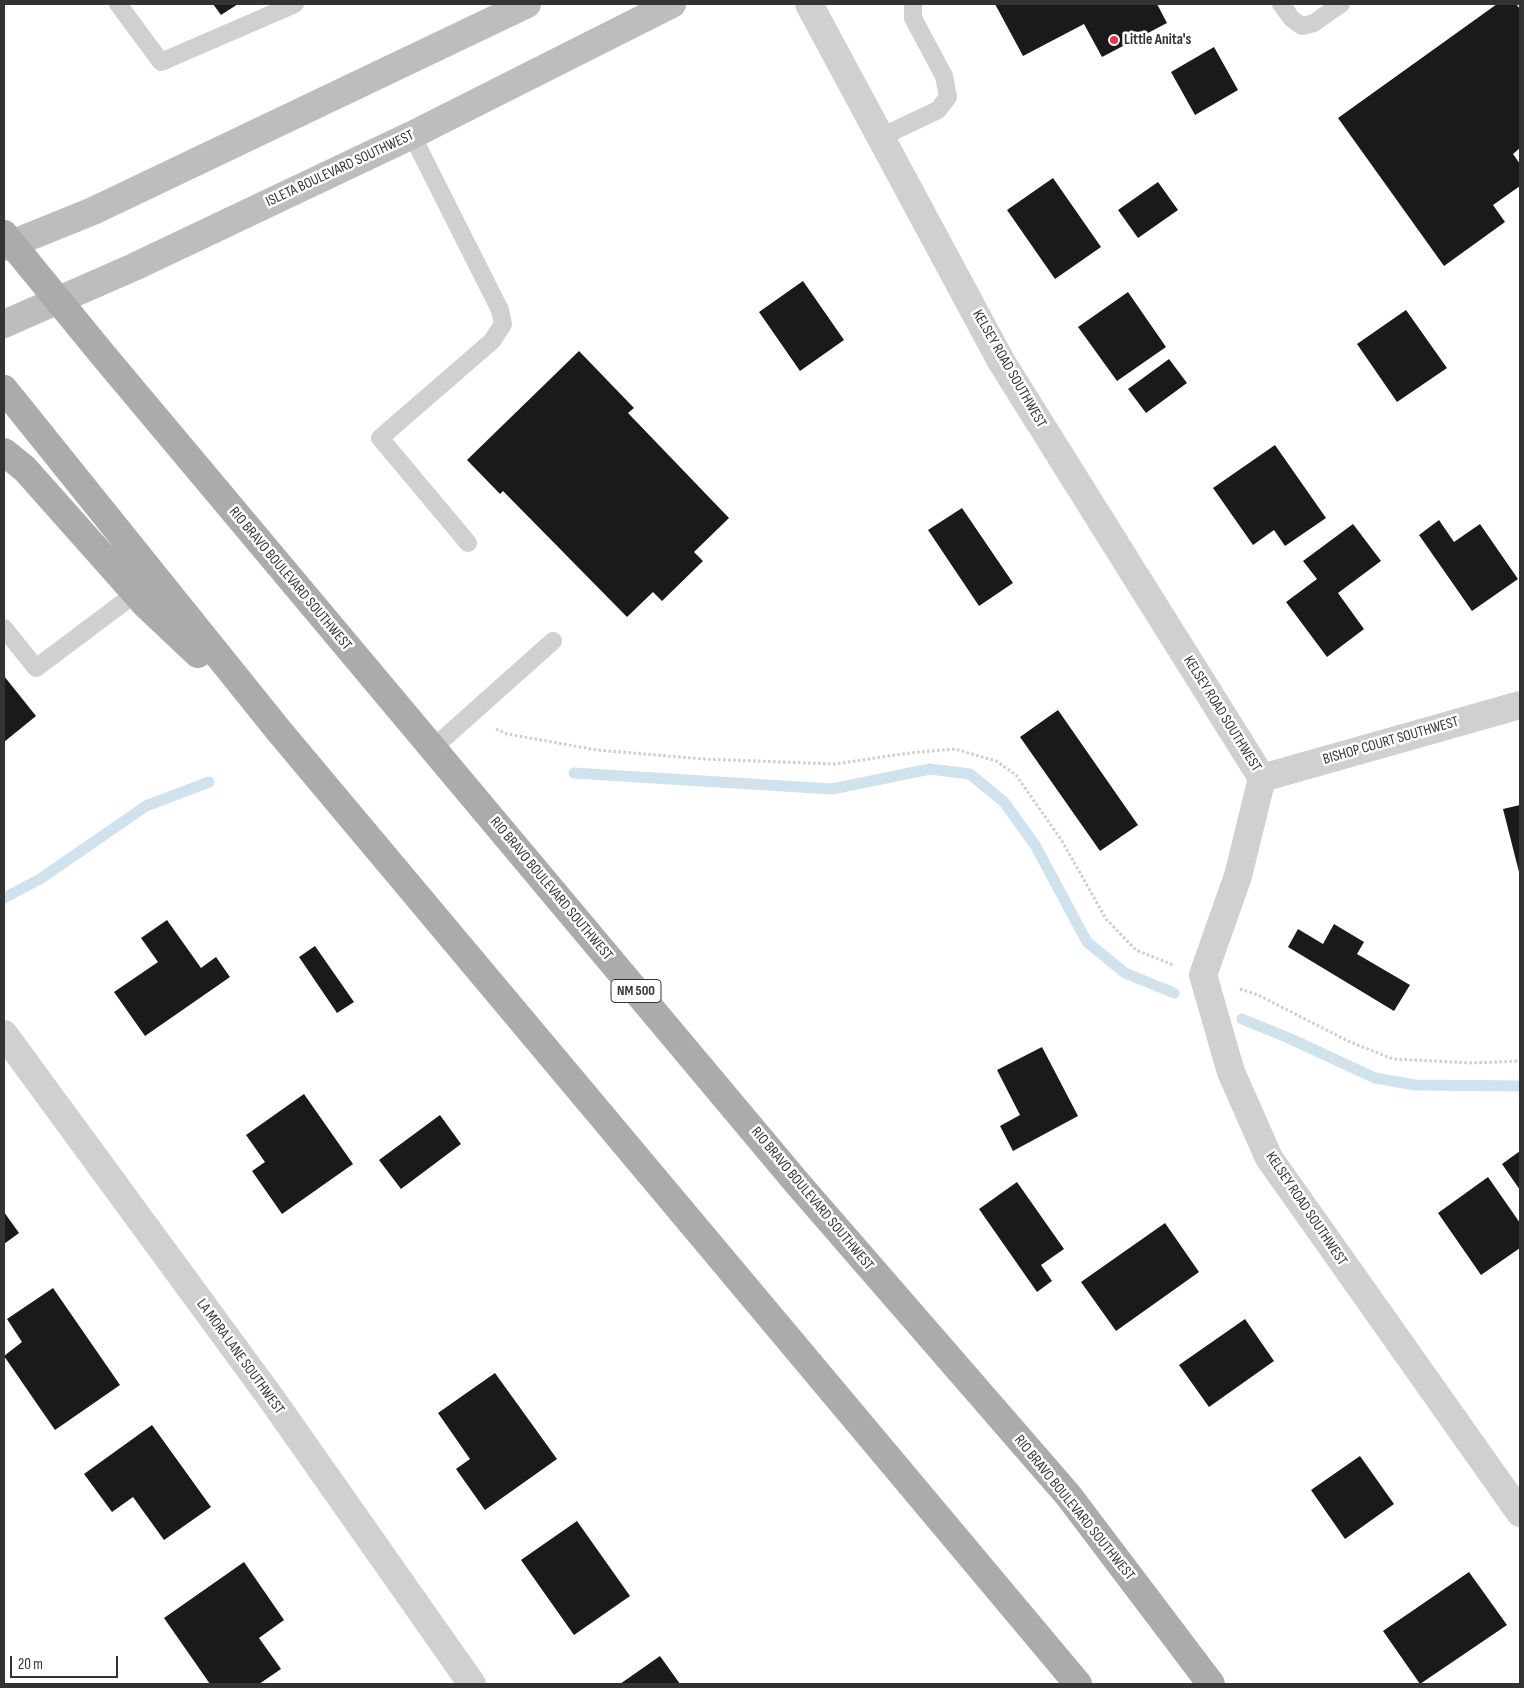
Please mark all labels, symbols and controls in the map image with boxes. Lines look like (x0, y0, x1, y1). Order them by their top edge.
place label: Little Anita's (1124, 31, 1191, 49)
marker: Little Anita's (1108, 34, 1120, 46)
street label: ISLETA BOULEVARD SOUTHWEST (263, 127, 417, 211)
street label: KELSEY ROAD SOUTHWEST (968, 307, 1050, 431)
street label: RIO BRAVO BOULEVARD SOUTHWEST (225, 504, 355, 654)
street label: KELSEY ROAD SOUTHWEST (1179, 653, 1265, 775)
street label: BISHOP COURT SOUTHWEST (1321, 713, 1461, 769)
street label: RIO BRAVO BOULEVARD SOUTHWEST (486, 814, 616, 964)
road number: NM 500 (611, 979, 661, 1002)
street label: RIO BRAVO BOULEVARD SOUTHWEST (747, 1124, 877, 1274)
street label: KELSEY ROAD SOUTHWEST (1261, 1149, 1351, 1269)
street label: LA MORA LANE SOUTHWEST (192, 1296, 288, 1418)
street label: RIO BRAVO BOULEVARD SOUTHWEST (1010, 1432, 1138, 1584)
scale bar (12, 1646, 120, 1678)
text: 20 m (18, 1655, 43, 1674)

